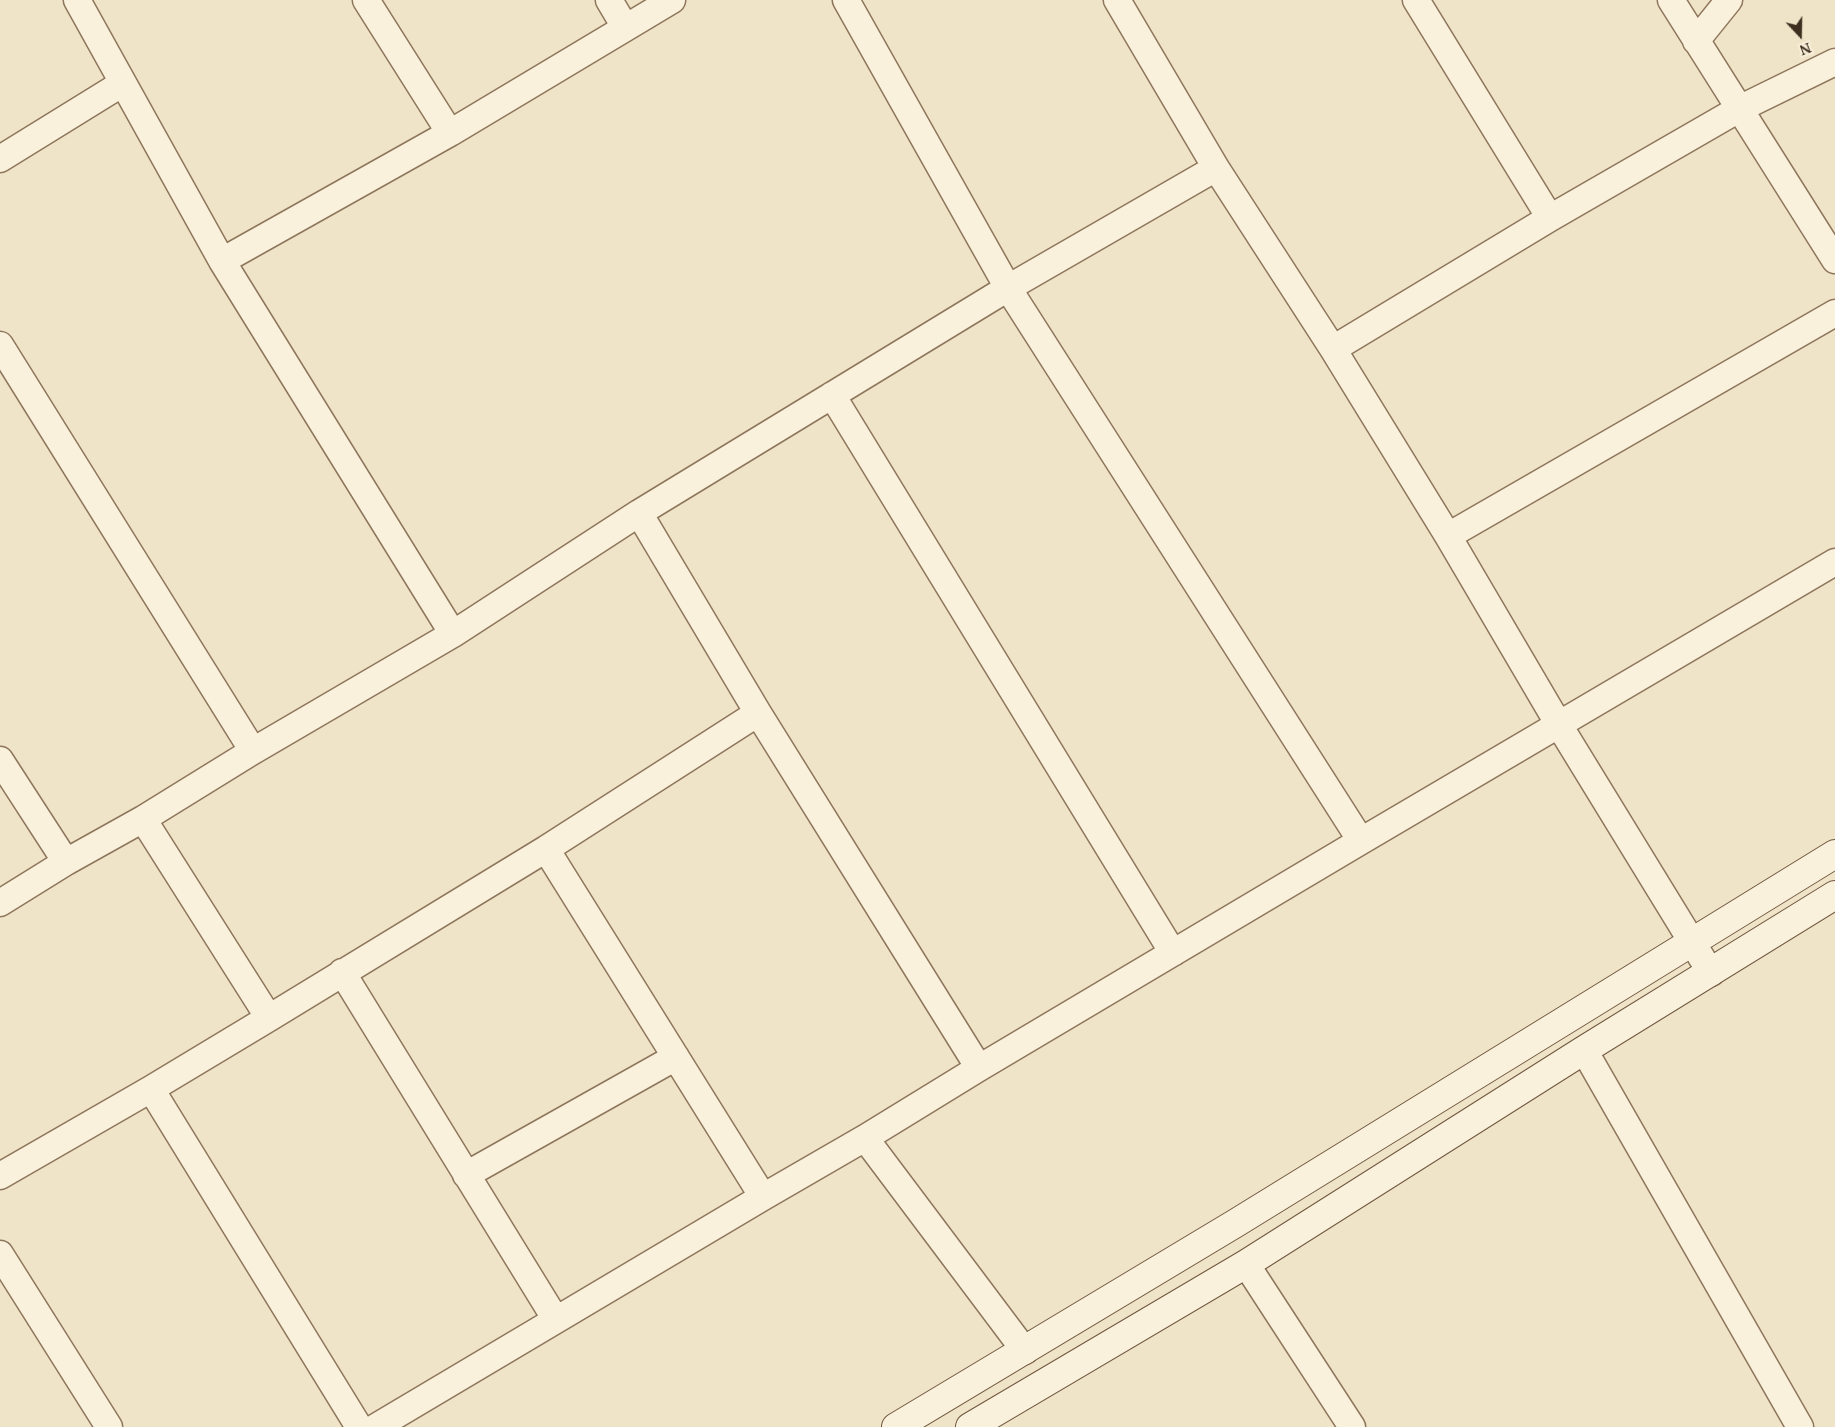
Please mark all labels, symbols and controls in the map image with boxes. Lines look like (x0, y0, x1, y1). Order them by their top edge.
north arrow (1775, 10, 1825, 60)
text: N (1797, 39, 1814, 60)

